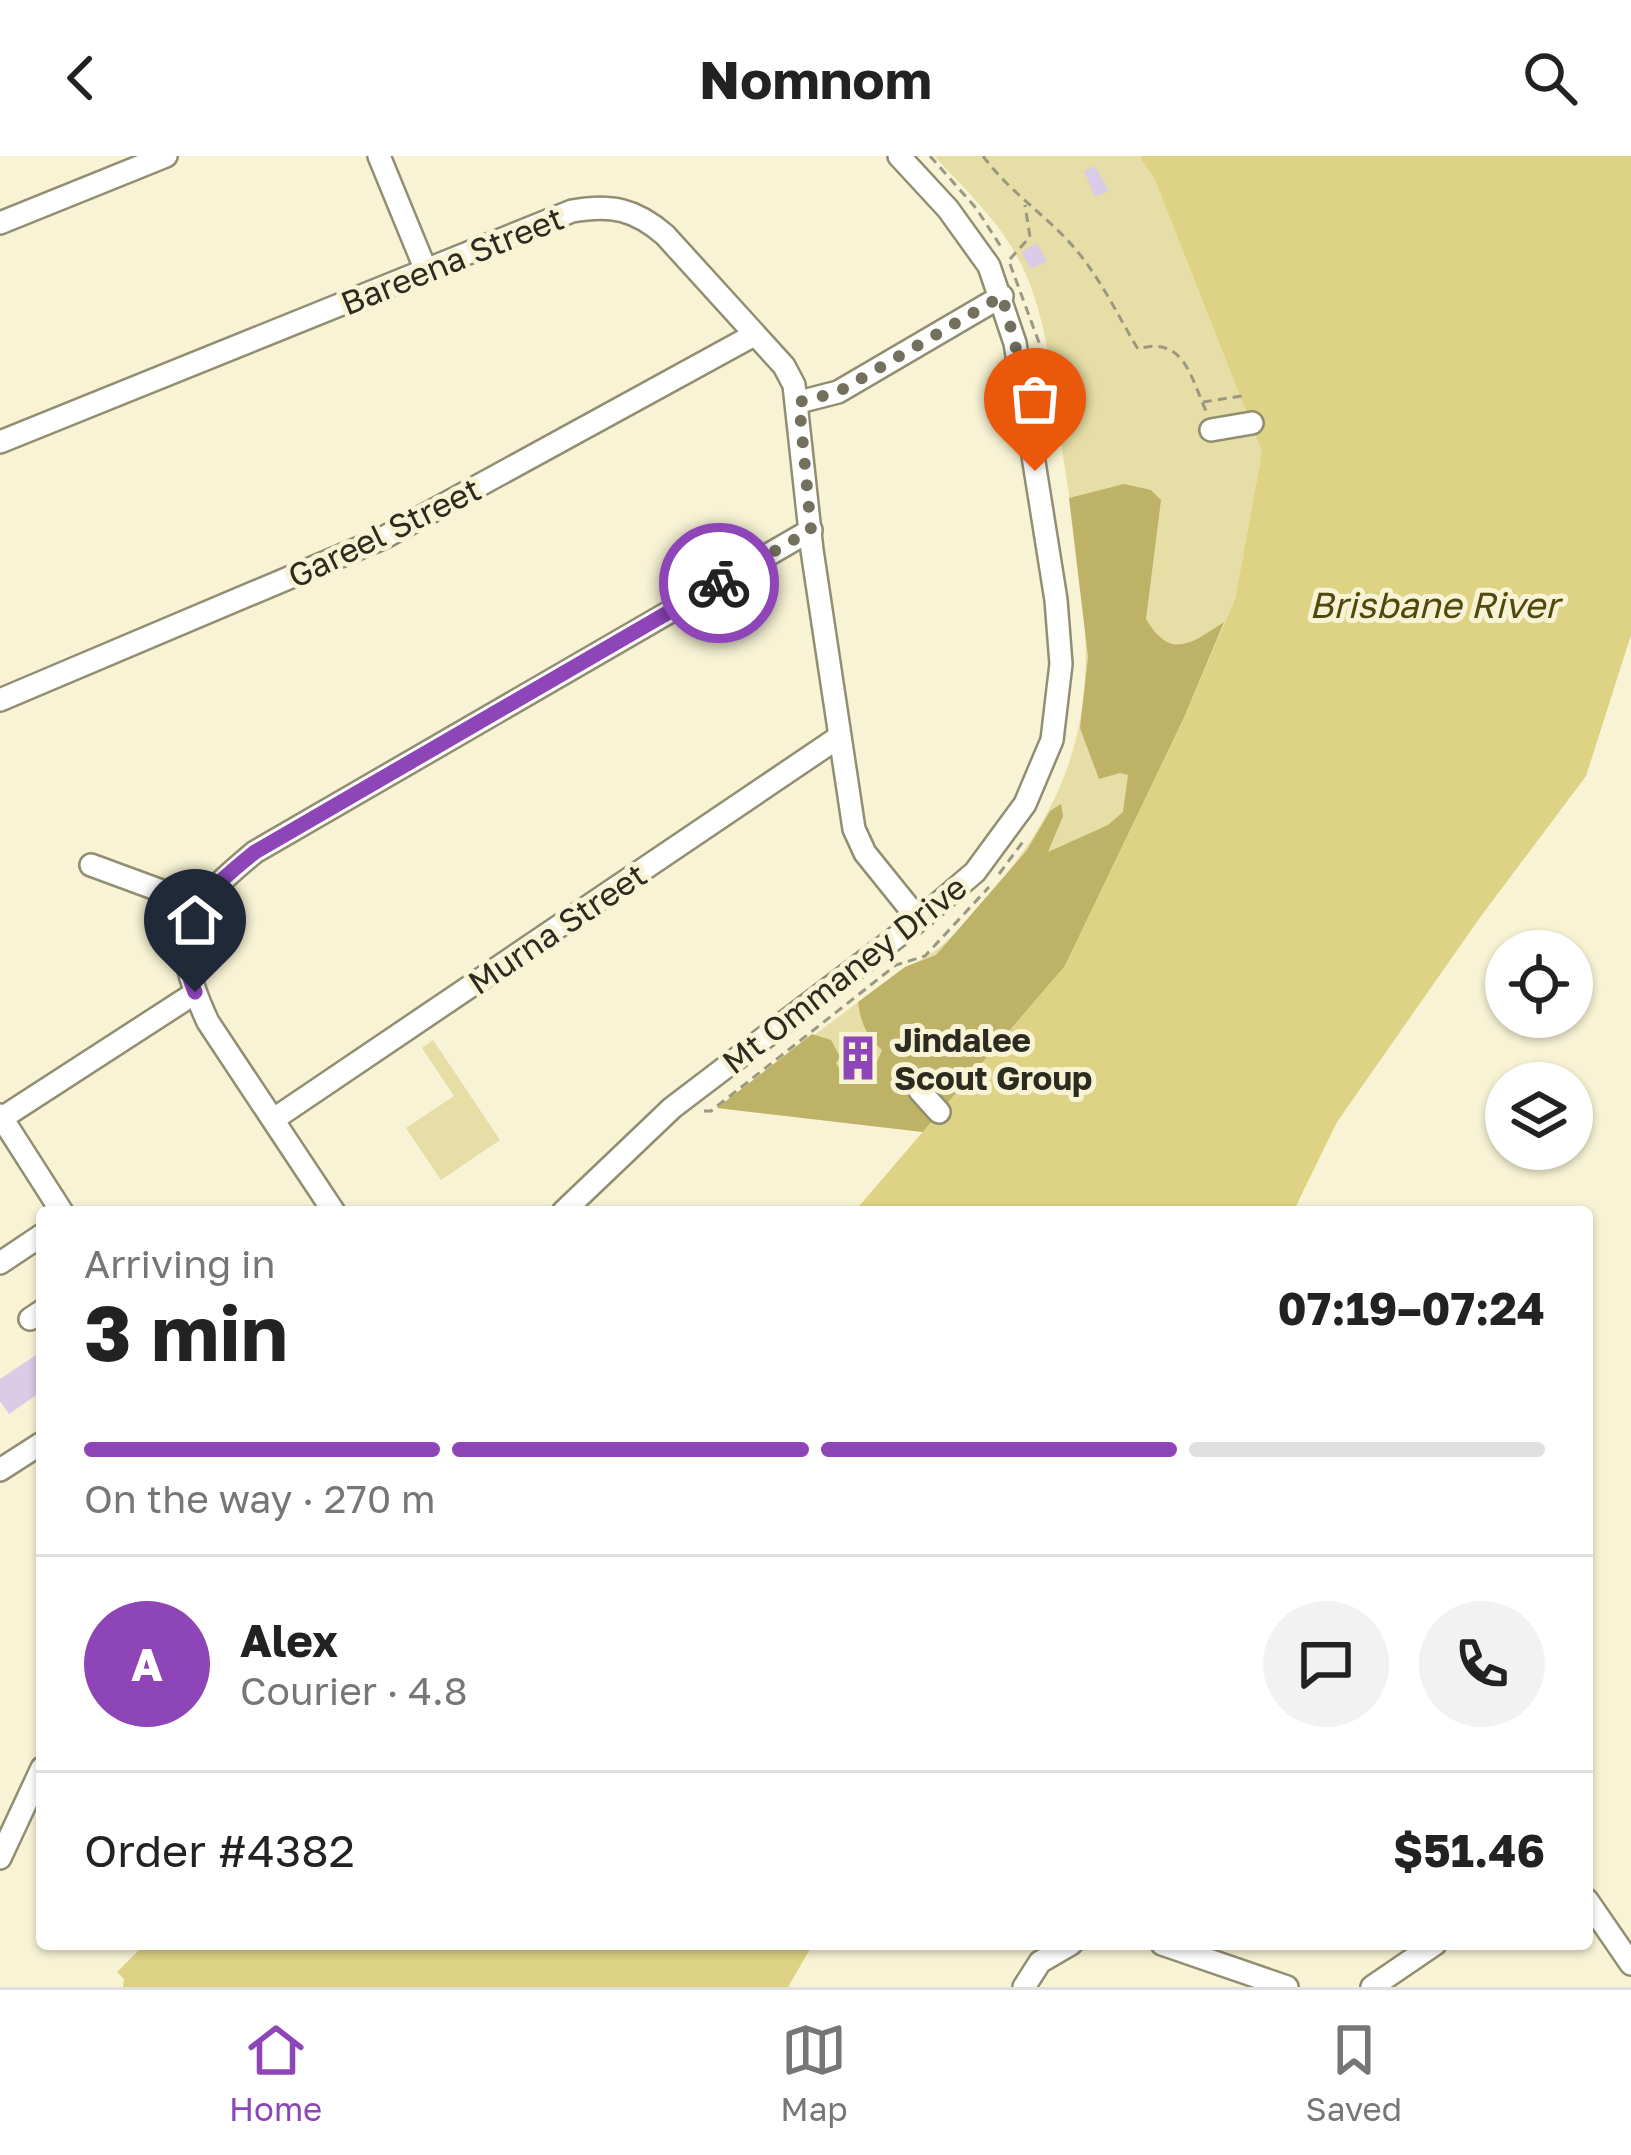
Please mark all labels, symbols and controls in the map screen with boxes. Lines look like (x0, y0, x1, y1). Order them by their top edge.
icon: back (48, 45, 114, 111)
icon: search (1517, 45, 1583, 111)
text: Nomnom (699, 46, 932, 111)
street label: Bareena Street (335, 198, 569, 322)
pin (984, 348, 1086, 471)
icon: bag (1002, 366, 1068, 432)
street label: Gareel Street (281, 469, 487, 595)
courier (659, 523, 779, 643)
icon: bike (686, 550, 752, 616)
water label: Brisbane River (1309, 583, 1564, 626)
street label: Murna Street (461, 854, 653, 1002)
street label: Mt Ommaney Drive (714, 867, 974, 1081)
pin (144, 869, 246, 992)
icon: home (162, 887, 228, 953)
map controls (1485, 930, 1593, 1170)
button: locate (1485, 930, 1593, 1038)
place label: Jindalee Scout Group (894, 1020, 1092, 1097)
building icon: Jindalee Scout Group (833, 1033, 883, 1083)
button: layers (1485, 1062, 1593, 1170)
text: Arriving in (84, 1240, 275, 1287)
text: 07:19–07:24 (1277, 1281, 1545, 1335)
text: 3 min (84, 1285, 288, 1378)
text: On the way · 270 m (84, 1475, 435, 1522)
button: chat (1263, 1601, 1389, 1727)
button: phone (1419, 1601, 1545, 1727)
text: Alex (240, 1613, 338, 1667)
text: A (131, 1637, 163, 1691)
text: Courier · 4.8 (240, 1667, 468, 1714)
text: Order #4382 (84, 1823, 355, 1877)
text: $51.46 (1393, 1823, 1545, 1877)
tab: Home (229, 2017, 322, 2128)
tab: Map (780, 2017, 848, 2128)
tab: Saved (1306, 2017, 1402, 2128)

